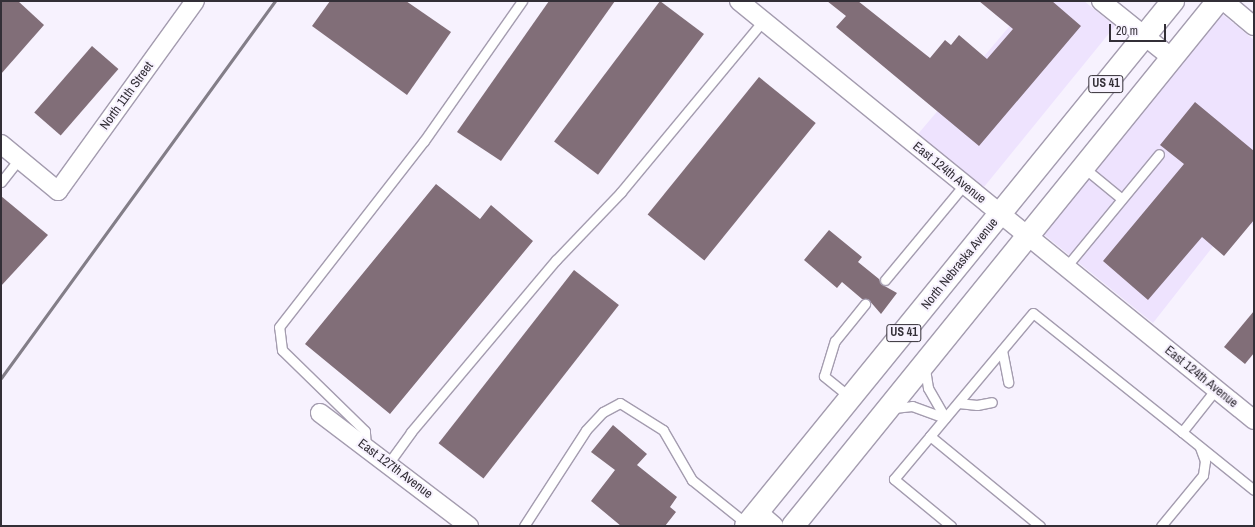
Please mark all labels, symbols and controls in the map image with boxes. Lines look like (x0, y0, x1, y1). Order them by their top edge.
scale bar (1111, 16, 1168, 42)
text: 20 m (1116, 23, 1138, 39)
street label: North 11th Street (97, 59, 157, 133)
road number: US 41 (1088, 74, 1124, 94)
street label: East 124th Avenue (909, 139, 989, 207)
street label: North Nebraska Avenue (918, 215, 1002, 313)
road number: US 41 (886, 323, 922, 343)
street label: East 124th Avenue (1161, 343, 1241, 411)
street label: East 127th Avenue (354, 436, 436, 502)

